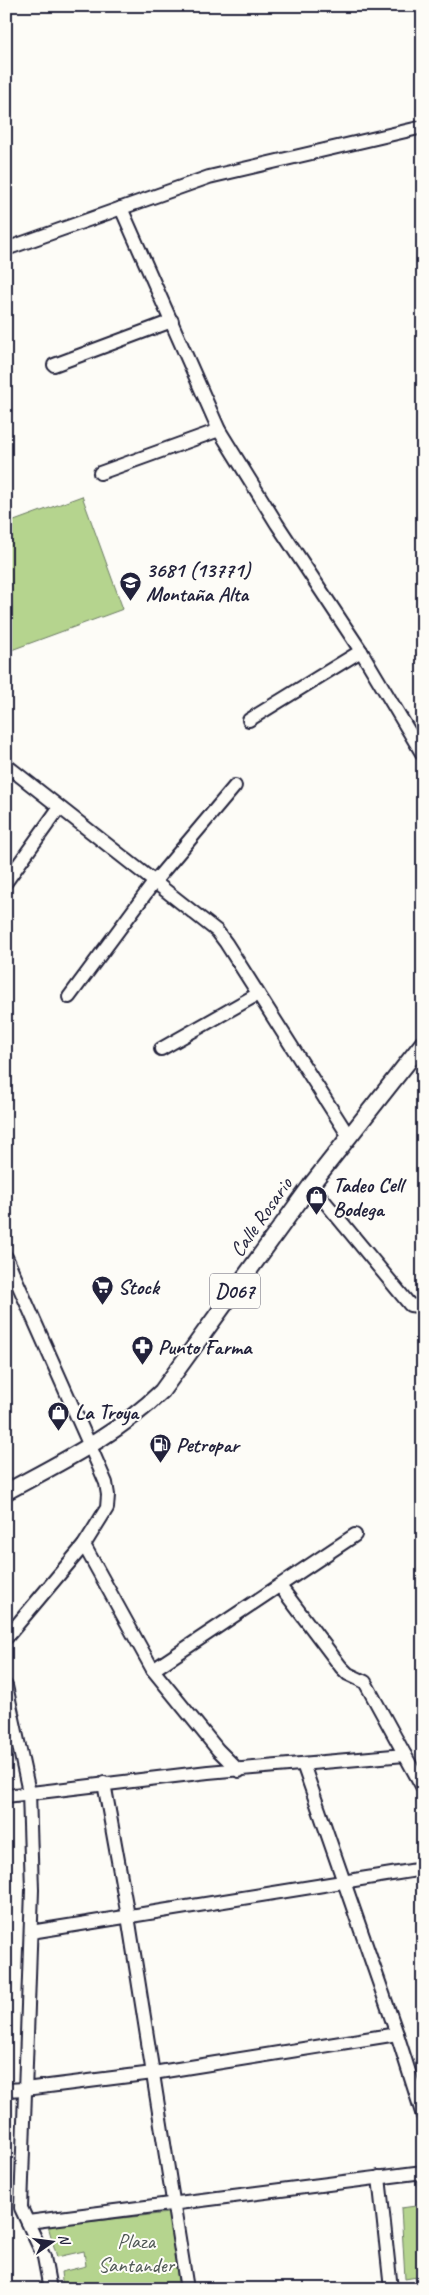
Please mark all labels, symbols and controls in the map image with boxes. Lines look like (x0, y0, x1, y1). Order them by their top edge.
place label: 3681 (13771) Montaña Alta (146, 557, 252, 607)
school or university icon: 3681 (13771) Montaña Alta (118, 570, 142, 601)
street label: Calle Rosario (224, 1171, 299, 1262)
place label: Tadeo Cell Bodega (333, 1172, 407, 1222)
shop icon: Tadeo Cell Bodega (305, 1185, 329, 1216)
place label: Stock (118, 1274, 161, 1300)
road number: D067 (210, 1274, 260, 1308)
supermarket icon: Stock (90, 1275, 114, 1306)
place label: Punto Farma (158, 1334, 253, 1360)
pharmacy icon: Punto Farma (130, 1335, 154, 1366)
place label: La Troya (75, 1399, 140, 1426)
shop icon: La Troya (47, 1400, 71, 1431)
place label: Petropar (176, 1432, 241, 1458)
fuel station icon: Petropar (148, 1433, 172, 1464)
north arrow (28, 2218, 78, 2268)
park label: Plaza Santander (98, 2228, 175, 2278)
text: N (55, 2233, 74, 2247)

